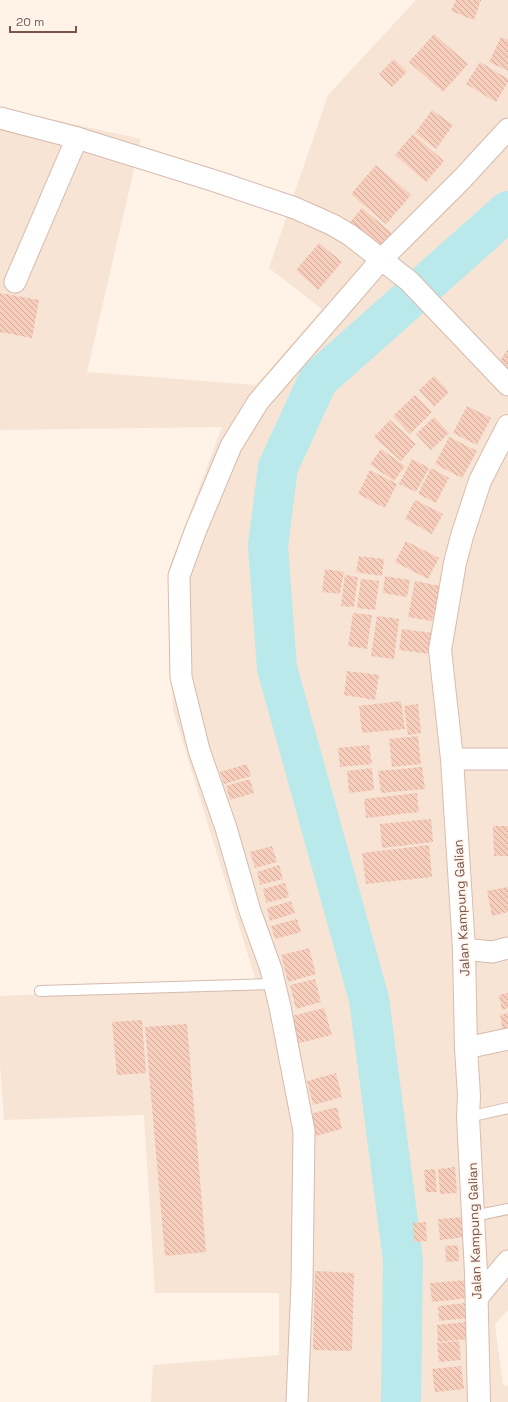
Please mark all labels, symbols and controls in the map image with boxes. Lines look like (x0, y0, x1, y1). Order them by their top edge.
scale bar (10, 8, 76, 34)
text: 20 m (16, 14, 44, 30)
street label: Jalan Kampung Galian (449, 839, 474, 977)
street label: Jalan Kampung Galian (464, 1162, 485, 1300)

